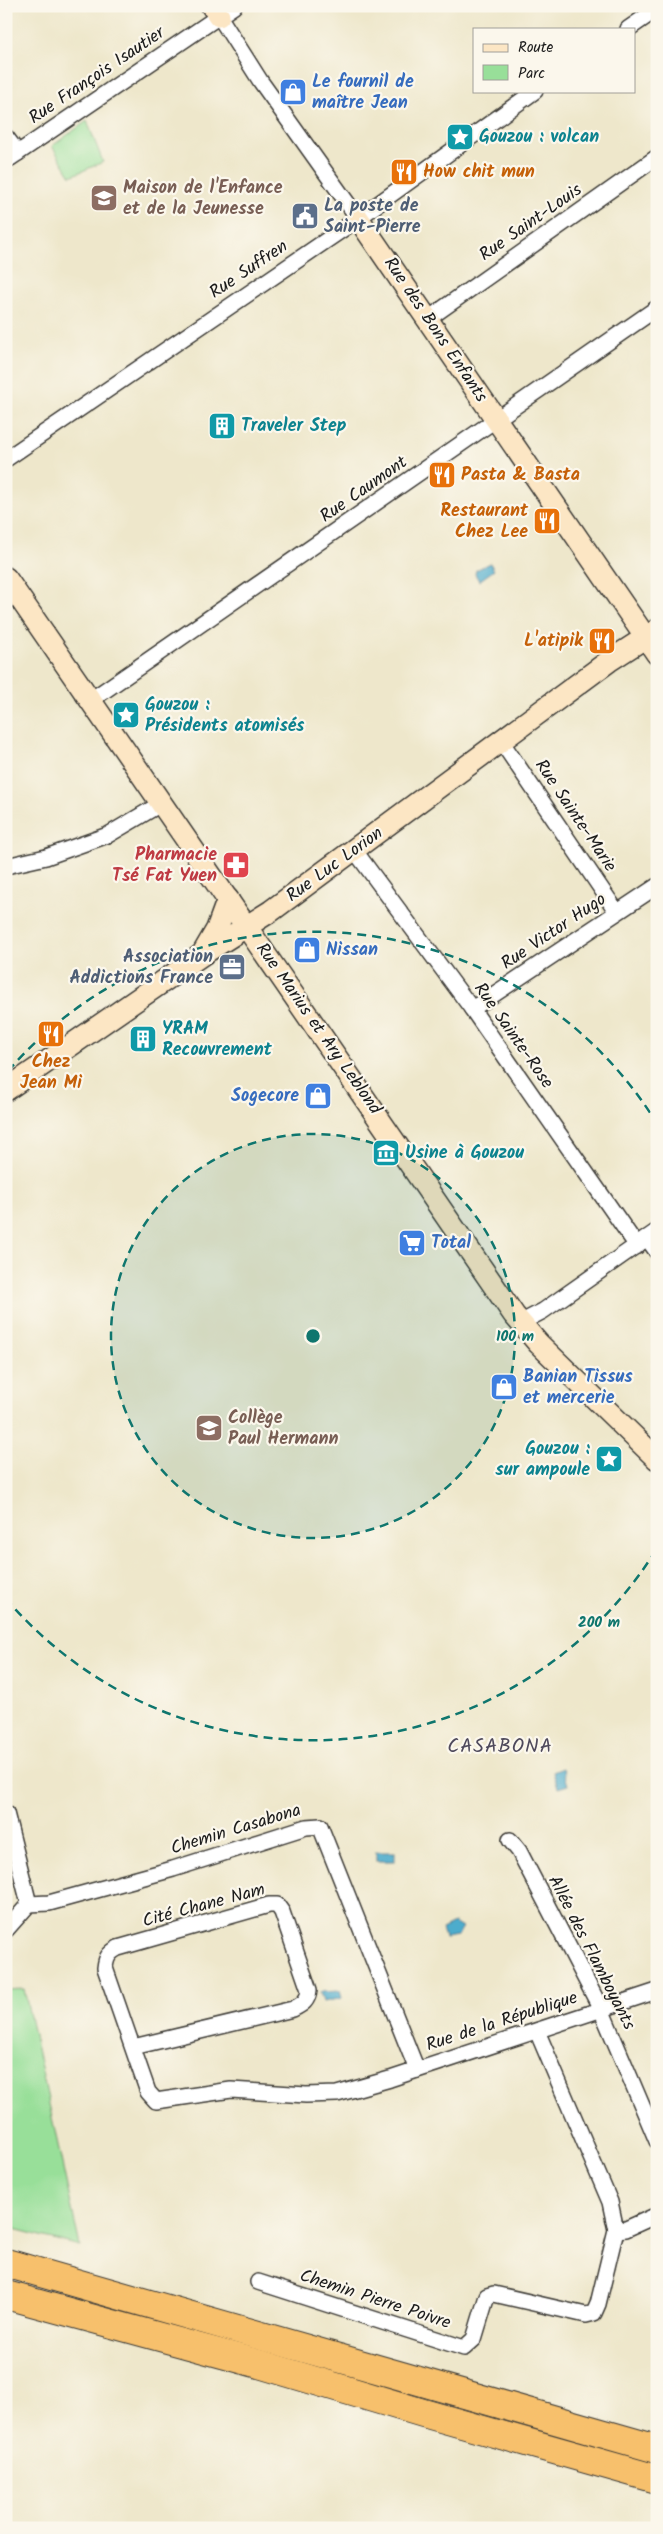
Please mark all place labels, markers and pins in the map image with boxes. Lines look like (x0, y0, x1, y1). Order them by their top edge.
place label: Le fournil de maître Jean (312, 68, 414, 118)
shop icon: Le fournil de maître Jean (278, 77, 308, 107)
place icon: Gouzou : volcan (445, 122, 475, 152)
place label: Gouzou : volcan (479, 123, 599, 152)
restaurant icon: How chit mun (389, 157, 419, 187)
place label: How chit mun (423, 158, 535, 187)
place label: Maison de l'Enfance et de la Jeunesse (123, 174, 283, 224)
school or university icon: Maison de l'Enfance et de la Jeunesse (89, 183, 119, 213)
place label: La poste de Saint-Pierre (324, 192, 421, 242)
public building icon: La poste de Saint-Pierre (290, 201, 320, 231)
building icon: Traveler Step (207, 411, 237, 441)
place label: Traveler Step (241, 412, 347, 441)
restaurant icon: Pasta & Basta (427, 460, 457, 490)
place label: Pasta & Basta (461, 461, 580, 490)
place label: Restaurant Chez Lee (440, 497, 529, 547)
restaurant icon: Restaurant Chez Lee (532, 506, 562, 536)
restaurant icon: L'atipik (587, 626, 617, 656)
place label: L'atipik (524, 627, 584, 656)
place label: Gouzou : Présidents atomisés (145, 691, 305, 741)
place icon: Gouzou : Présidents atomisés (111, 700, 141, 730)
place label: Pharmacie Tsé Fat Yuen (112, 841, 217, 891)
pharmacy icon: Pharmacie Tsé Fat Yuen (221, 850, 251, 880)
shop icon: Nissan (292, 935, 322, 965)
place label: Nissan (326, 936, 378, 965)
place label: Association Addictions France (69, 943, 213, 993)
office icon: Association Addictions France (217, 952, 247, 982)
place label: YRAM Recouvrement (162, 1015, 273, 1065)
restaurant icon: Chez Jean Mi (36, 1019, 66, 1049)
building icon: YRAM Recouvrement (128, 1024, 158, 1054)
place label: Chez Jean Mi (20, 1048, 82, 1098)
shop icon: Sogecore (303, 1081, 333, 1111)
place label: Sogecore (231, 1082, 299, 1111)
museum icon: Usine à Gouzou (371, 1138, 401, 1168)
place label: Usine à Gouzou (405, 1139, 524, 1168)
supermarket icon: Total (397, 1228, 427, 1258)
place label: Total (431, 1229, 471, 1258)
centre of rings (304, 1327, 322, 1345)
place label: Banian Tissus et mercerie (523, 1363, 633, 1413)
shop icon: Banian Tissus et mercerie (489, 1372, 519, 1402)
place label: Collège Paul Hermann (228, 1404, 338, 1454)
school or university icon: Collège Paul Hermann (194, 1413, 224, 1443)
place label: Gouzou : sur ampoule (495, 1435, 591, 1485)
place icon: Gouzou : sur ampoule (594, 1444, 624, 1474)

